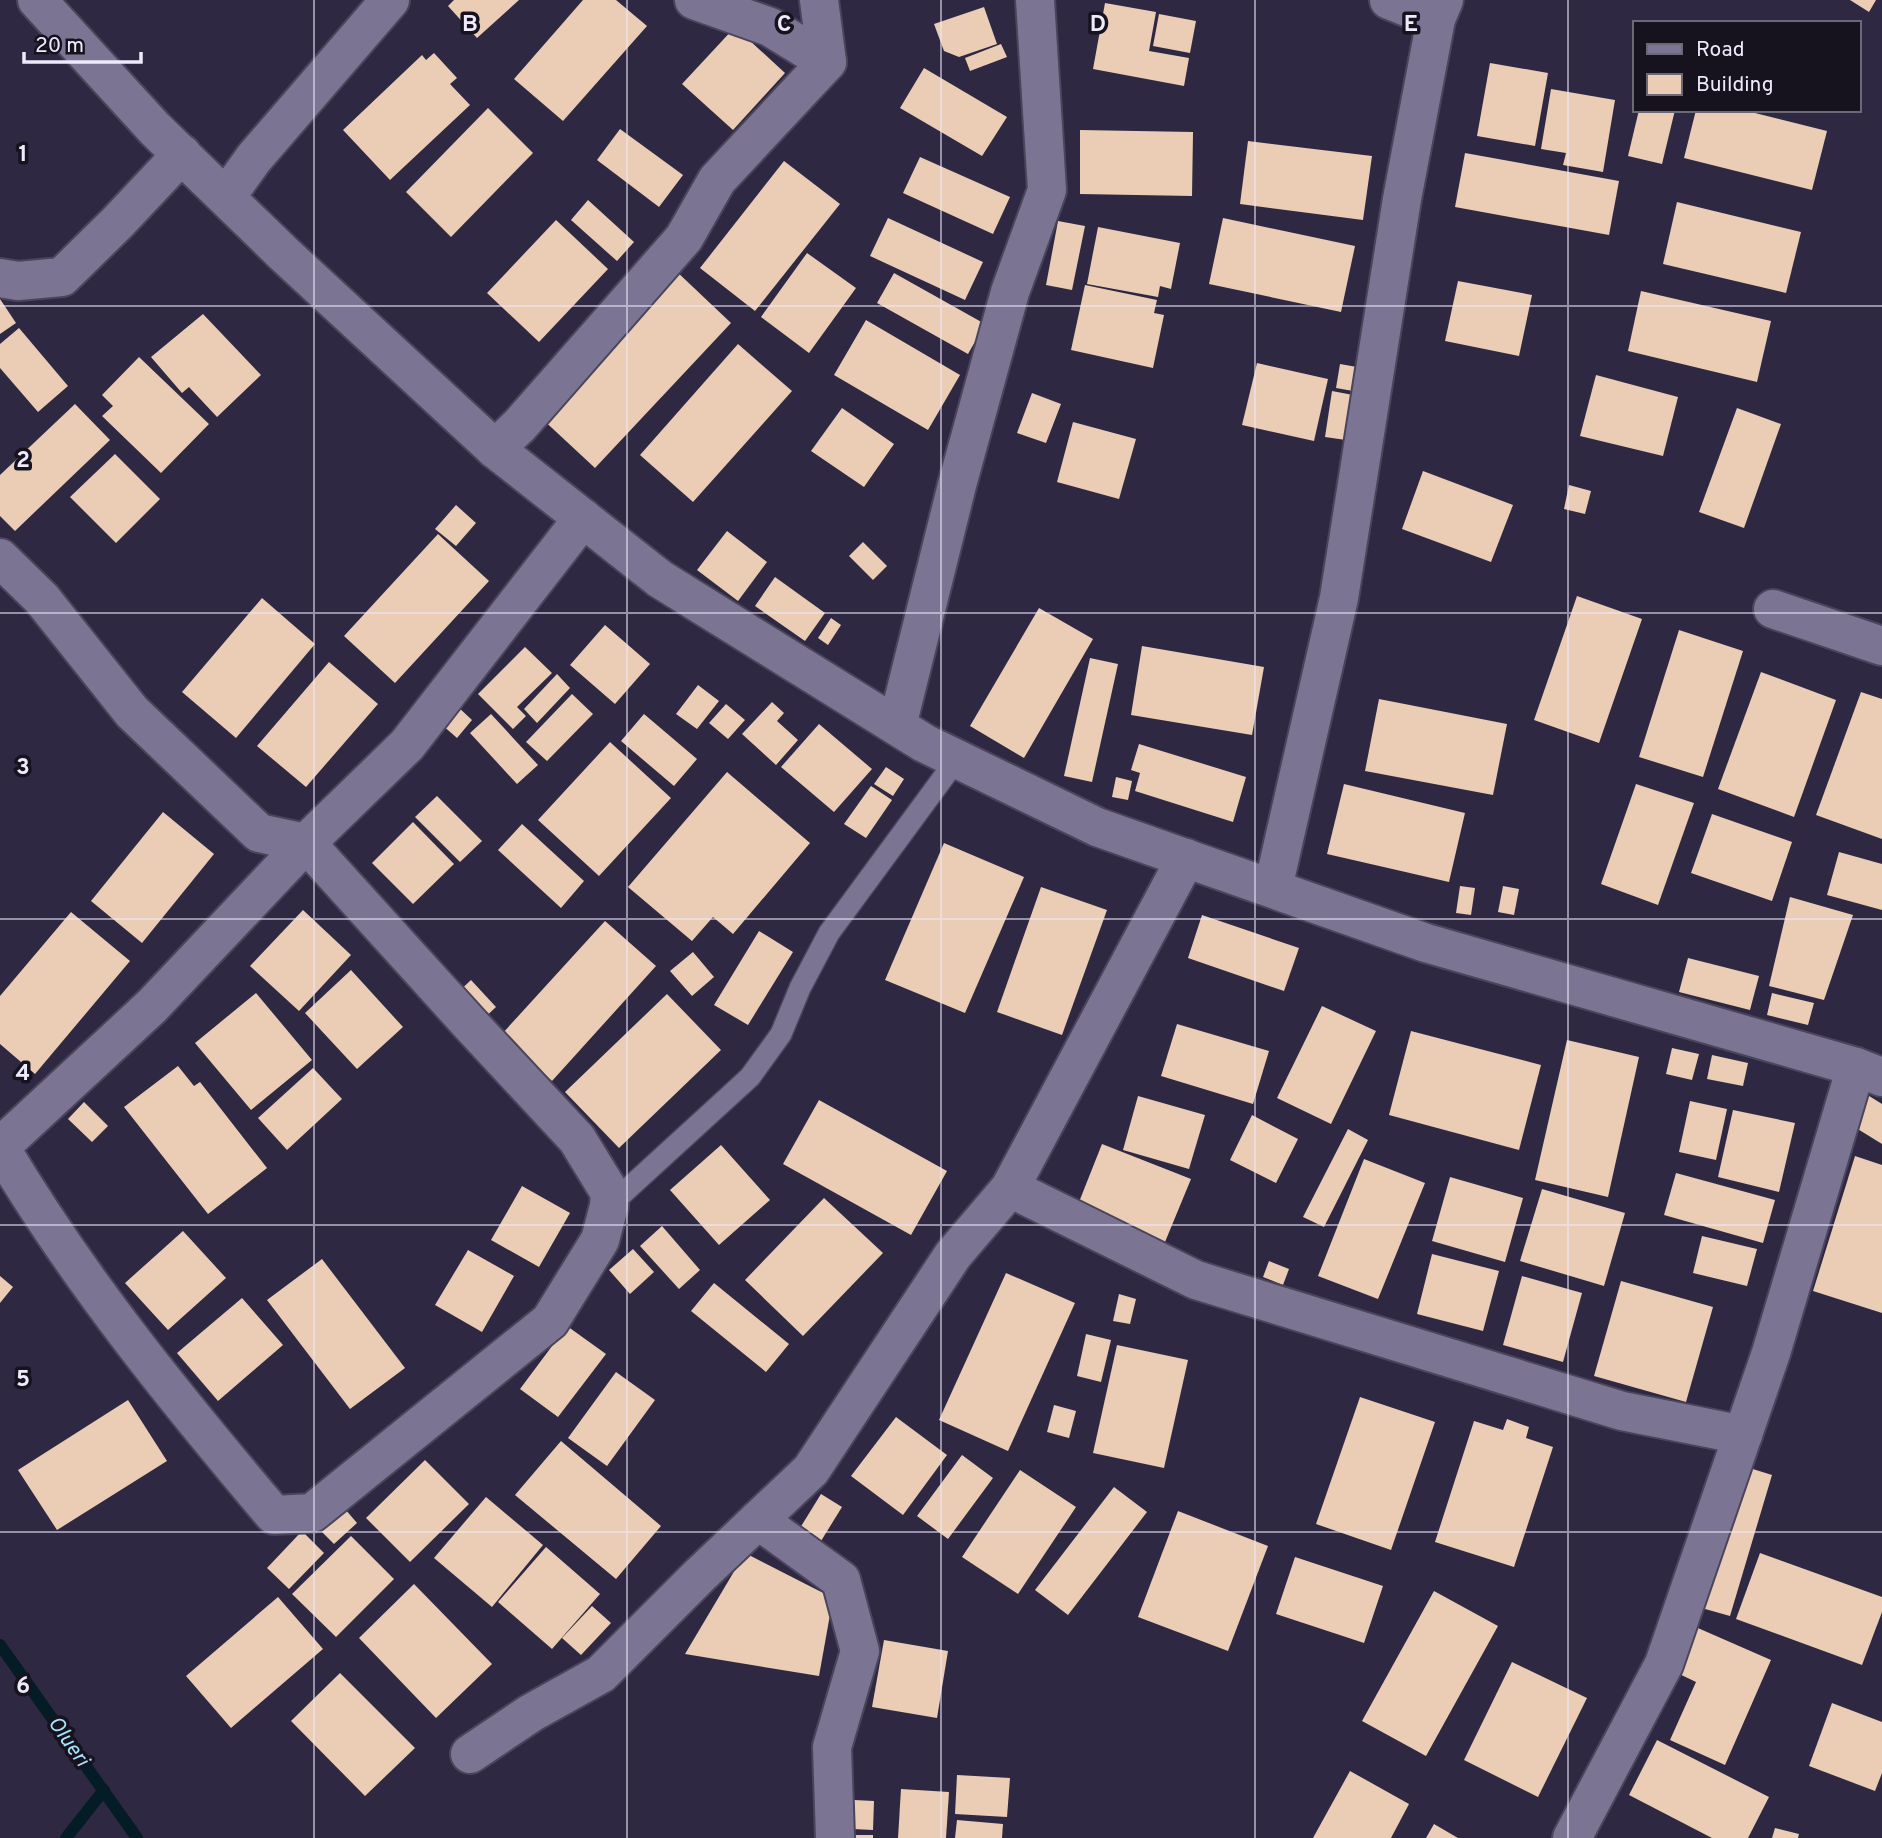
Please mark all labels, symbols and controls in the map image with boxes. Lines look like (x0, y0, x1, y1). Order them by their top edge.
text: B (462, 11, 478, 40)
text: C (777, 11, 791, 40)
text: D (1090, 11, 1106, 40)
text: E (1404, 11, 1418, 40)
scale bar (24, 21, 142, 65)
legend (1633, 21, 1861, 112)
text: 20 m (35, 33, 84, 60)
text: Road (1696, 37, 1745, 64)
text: Building (1696, 72, 1774, 99)
text: 1 (18, 141, 28, 170)
text: 2 (16, 447, 30, 476)
text: 3 (16, 754, 30, 783)
text: 4 (16, 1060, 30, 1089)
text: 5 (16, 1366, 30, 1395)
text: 6 (16, 1673, 30, 1702)
water label: Olueri (41, 1711, 96, 1774)

